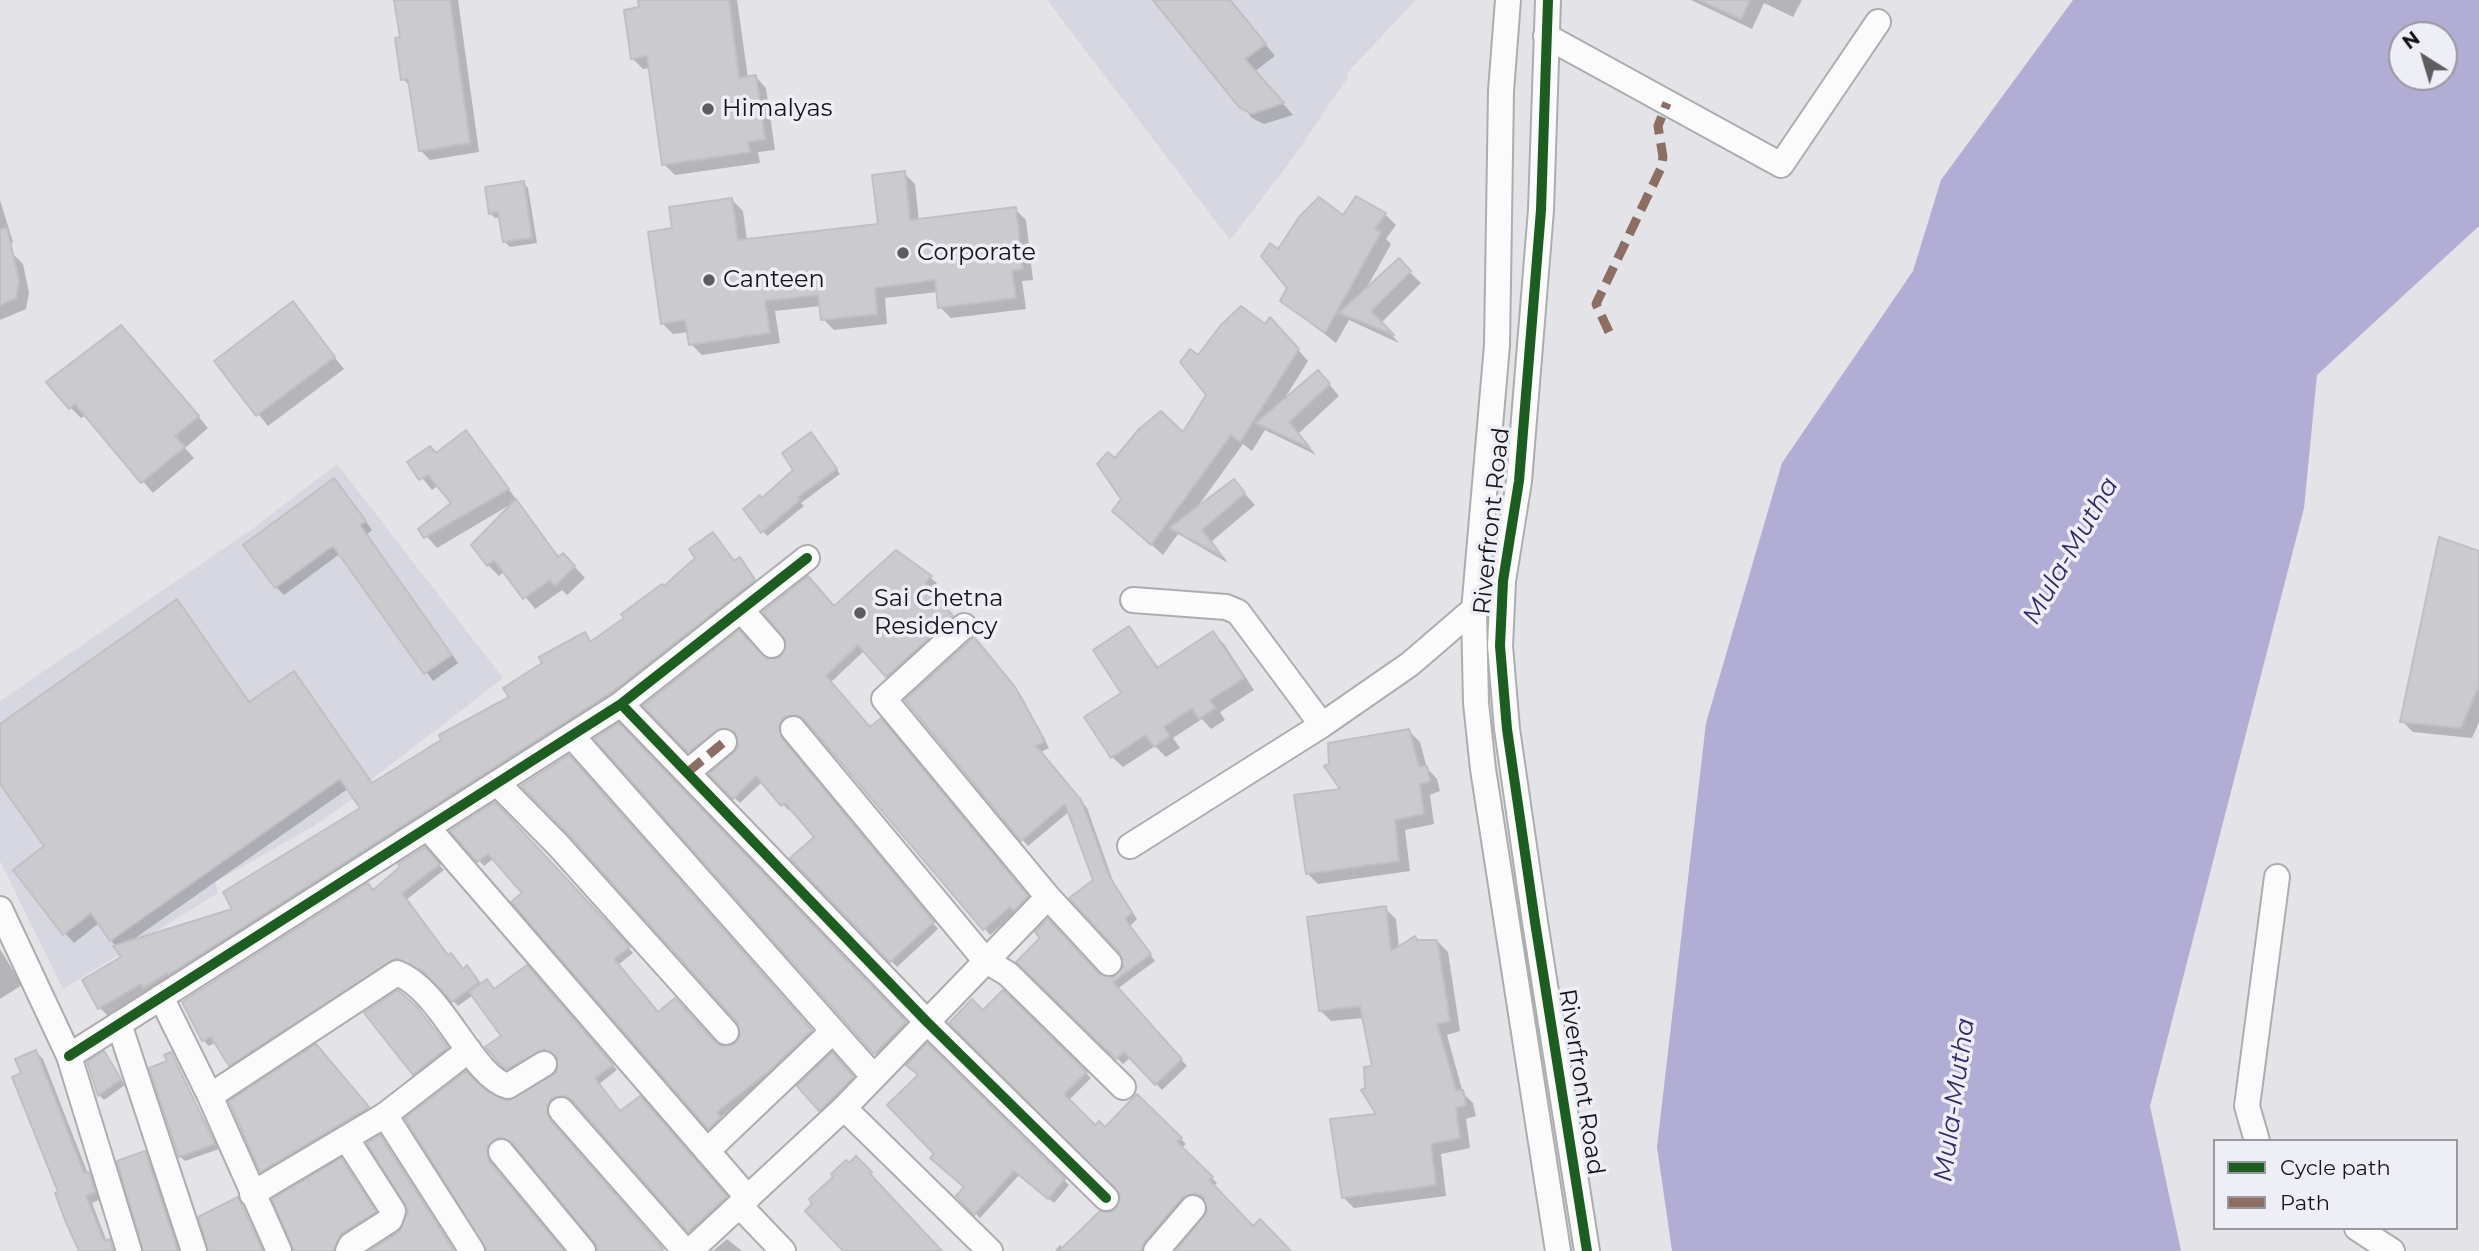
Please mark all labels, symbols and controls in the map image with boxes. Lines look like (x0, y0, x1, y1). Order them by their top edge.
north arrow (2388, 21, 2458, 91)
text: N (2398, 27, 2424, 54)
place label: Himalyas (722, 95, 832, 123)
marker: Himalyas (700, 101, 716, 117)
place label: Corporate (917, 239, 1036, 267)
marker: Corporate (895, 245, 911, 261)
place label: Canteen (723, 266, 825, 294)
marker: Canteen (701, 272, 717, 288)
street label: Riverfront Road (1468, 426, 1516, 616)
water label: Mula-Mutha (2016, 472, 2126, 630)
place label: Sai Chetna Residency (874, 585, 1004, 641)
marker: Sai Chetna Residency (852, 605, 868, 621)
street label: Riverfront Road (1552, 987, 1610, 1177)
water label: Mula-Mutha (1928, 1016, 1982, 1184)
legend (2213, 1139, 2458, 1230)
text: Cycle path (2280, 1155, 2391, 1180)
text: Path (2280, 1190, 2330, 1215)

